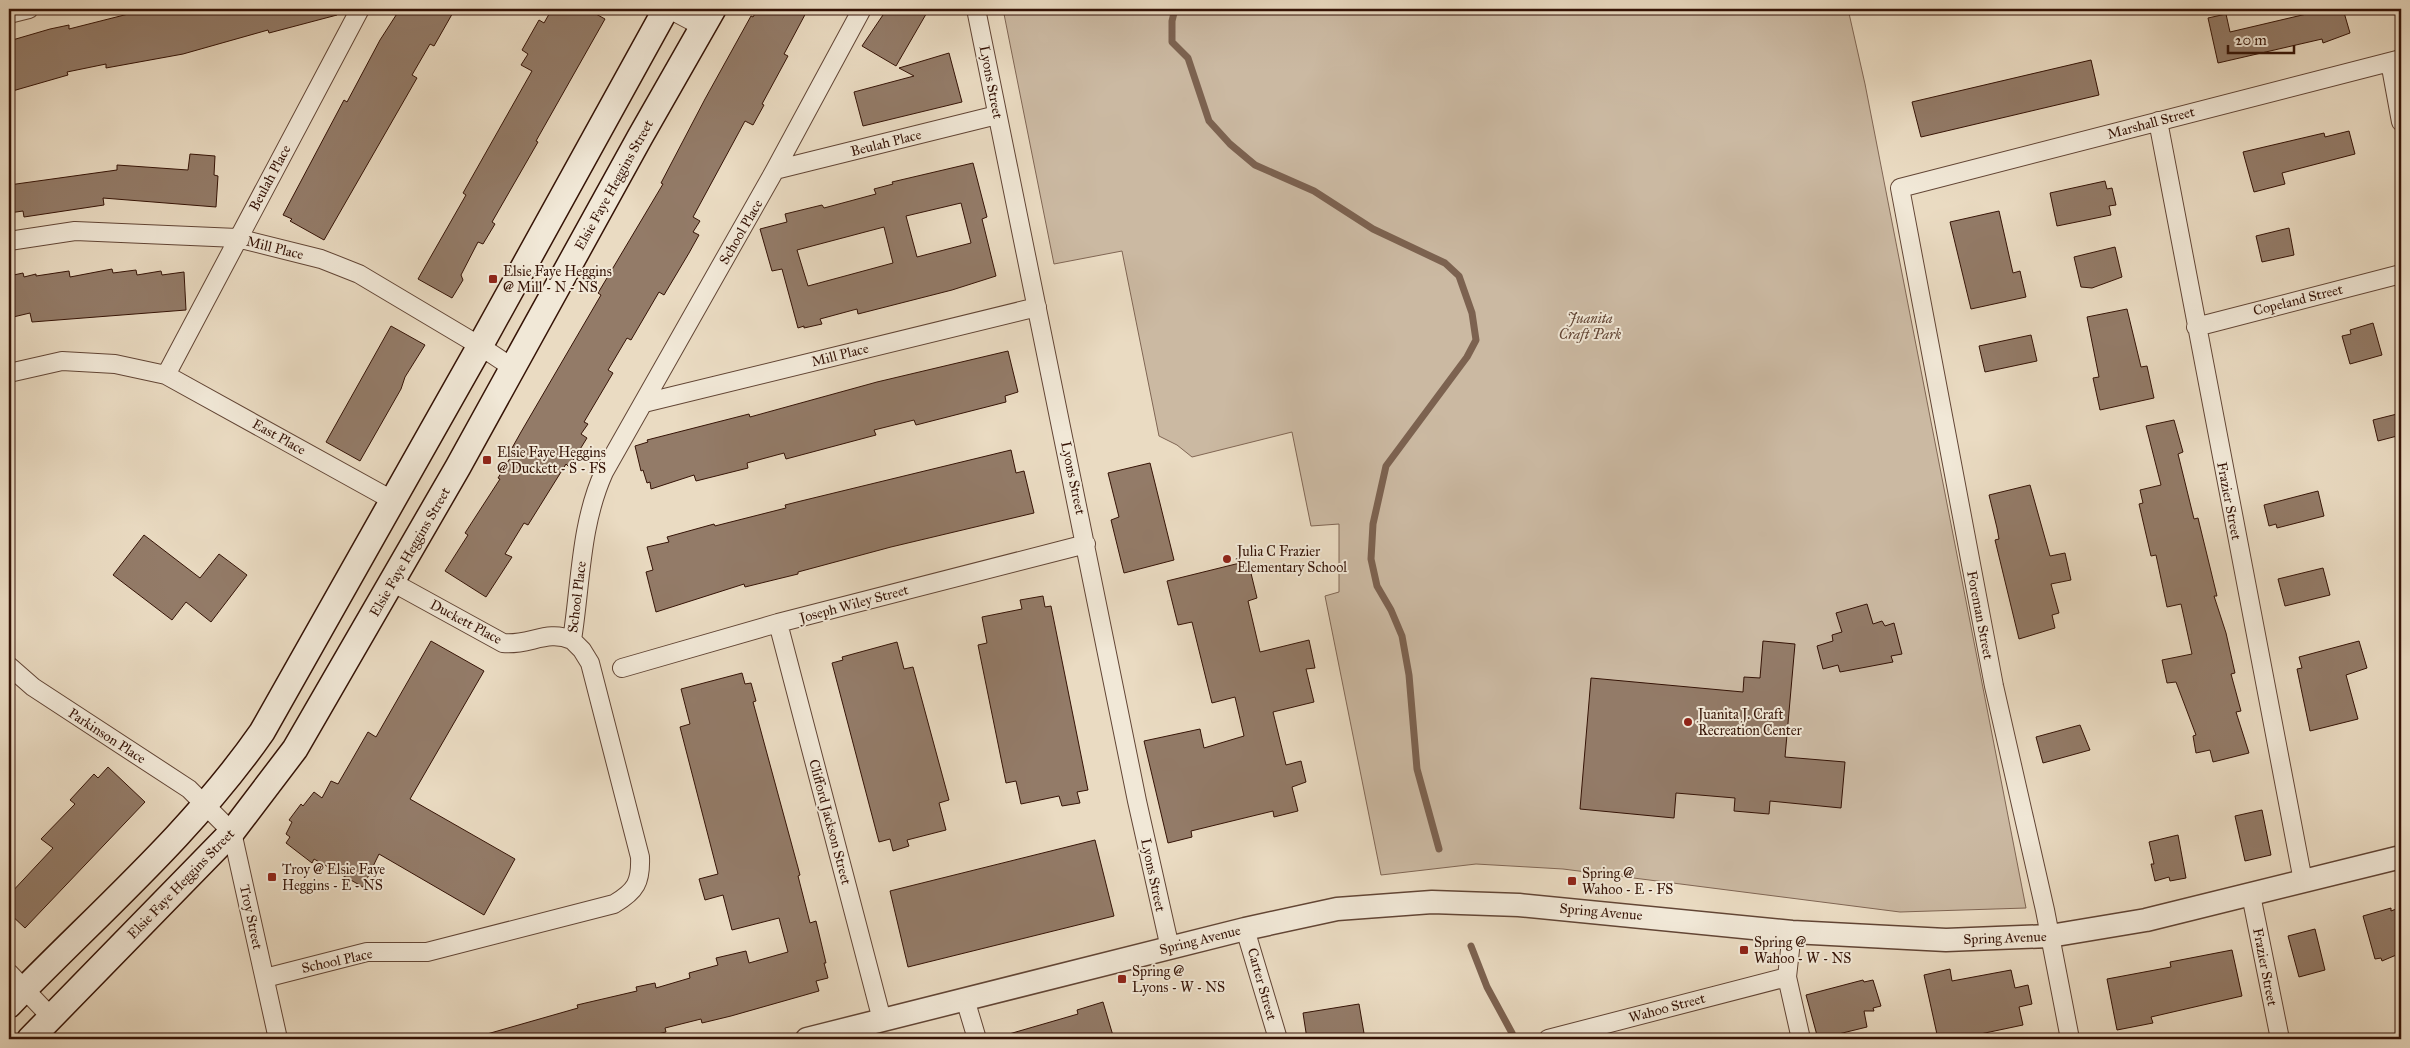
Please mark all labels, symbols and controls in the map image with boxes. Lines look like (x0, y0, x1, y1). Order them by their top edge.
scale bar (2228, 22, 2294, 54)
text: 20 m (2235, 31, 2267, 49)
street label: Lyons Street (976, 44, 1006, 120)
street label: Marshall Street (2105, 103, 2197, 143)
street label: Elsie Faye Heggins Street (571, 117, 657, 253)
street label: Beulah Place (849, 126, 923, 160)
street label: Beulah Place (245, 142, 295, 214)
street label: School Place (716, 196, 766, 268)
street label: Mill Place (245, 233, 306, 263)
place label: Elsie Faye Heggins @ Mill - N - NS (503, 263, 612, 296)
marker: Elsie Faye Heggins @ Mill - N - NS (487, 273, 499, 285)
street label: Copeland Street (2251, 281, 2345, 319)
park label: Juanita Craft Park (1559, 310, 1622, 343)
street label: Mill Place (810, 340, 871, 370)
street label: East Place (249, 415, 309, 459)
street label: Lyons Street (1057, 440, 1089, 516)
place label: Elsie Faye Heggins @ Duckett - S - FS (497, 444, 606, 477)
marker: Elsie Faye Heggins @ Duckett - S - FS (481, 454, 493, 466)
street label: Frazier Street (2213, 461, 2245, 541)
street label: Elsie Faye Heggins Street (366, 484, 454, 620)
place label: Julia C Frazier Elementary School (1235, 543, 1347, 576)
marker: Julia C Frazier Elementary School (1221, 553, 1233, 565)
street label: School Place (564, 560, 590, 634)
street label: Foreman Street (1963, 569, 1997, 661)
street label: Joseph Wiley Street (796, 581, 911, 628)
street label: Duckett Place (427, 596, 505, 648)
street label: Parkinson Place (65, 705, 149, 767)
place label: Juanita J. Craft Recreation Center (1696, 706, 1803, 739)
marker: Juanita J. Craft Recreation Center (1682, 716, 1694, 728)
street label: Clifford Jackson Street (804, 757, 855, 887)
street label: Elsie Faye Heggins Street (124, 825, 238, 943)
street label: Lyons Street (1137, 837, 1169, 913)
place label: Troy @ Elsie Faye Heggins - E - NS (282, 861, 385, 894)
place label: Spring @ Wahoo - E - FS (1582, 865, 1673, 898)
marker: Troy @ Elsie Faye Heggins - E - NS (266, 871, 278, 883)
marker: Spring @ Wahoo - E - FS (1566, 875, 1578, 887)
street label: Troy Street (236, 883, 266, 951)
street label: Spring Avenue (1559, 900, 1643, 924)
street label: Spring Avenue (1158, 922, 1243, 958)
street label: Frazier Street (2249, 927, 2281, 1007)
street label: Spring Avenue (1963, 928, 2047, 948)
place label: Spring @ Wahoo - W - NS (1754, 934, 1851, 967)
marker: Spring @ Wahoo - W - NS (1738, 944, 1750, 956)
street label: School Place (300, 945, 374, 977)
street label: Carter Street (1244, 946, 1280, 1022)
place label: Spring @ Lyons - W - NS (1132, 963, 1225, 996)
marker: Spring @ Lyons - W - NS (1116, 973, 1128, 985)
street label: Wahoo Street (1627, 990, 1707, 1026)

